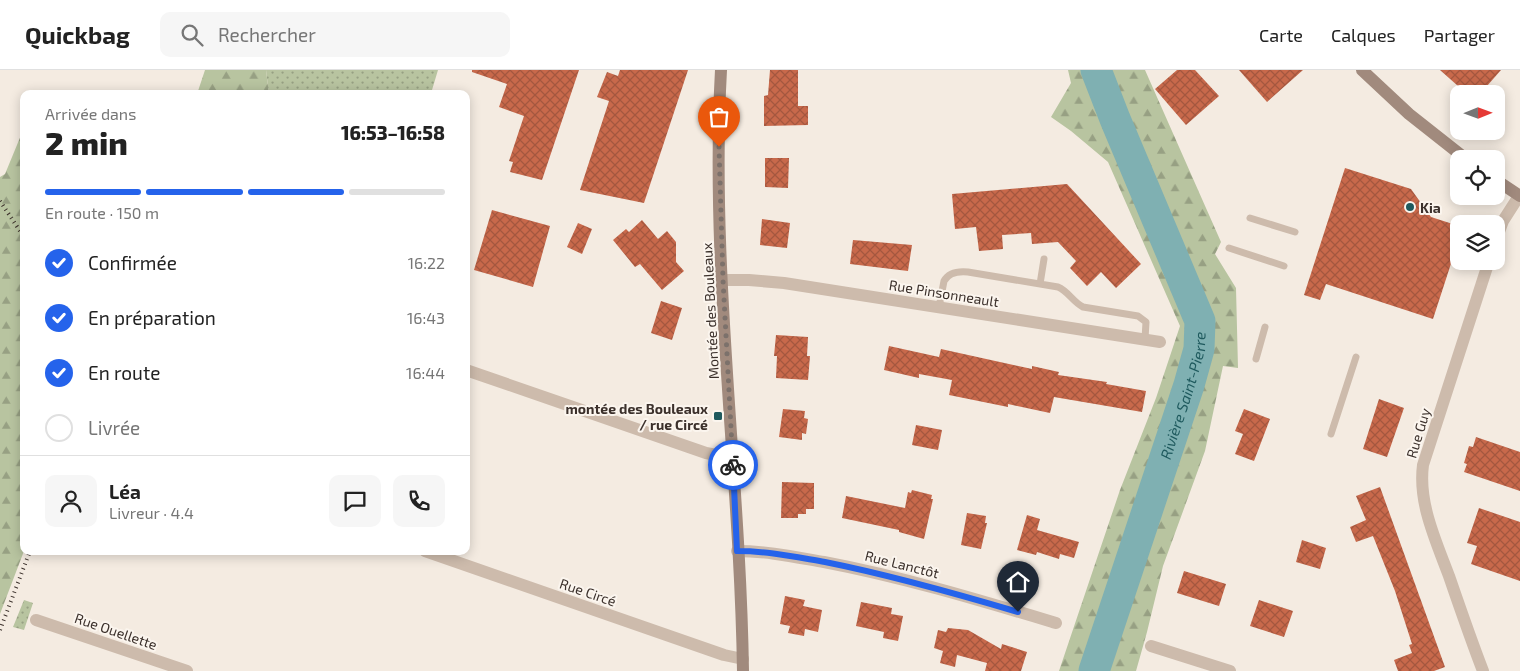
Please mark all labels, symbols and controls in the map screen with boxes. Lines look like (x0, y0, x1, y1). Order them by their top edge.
search box (160, 12, 510, 57)
text: Quickbag (25, 20, 130, 49)
icon: search (178, 21, 206, 49)
text: Rechercher (218, 23, 316, 46)
text: Carte (1259, 24, 1303, 46)
text: Calques (1331, 24, 1396, 46)
text: Partager (1424, 24, 1495, 46)
north arrow (1450, 85, 1505, 140)
map controls (1450, 85, 1505, 270)
pin (698, 96, 740, 147)
icon: bag (705, 103, 733, 131)
text: Arrivée dans (45, 104, 136, 123)
text: 16:53–16:58 (341, 121, 445, 144)
text: 2 min (45, 123, 128, 161)
button: locate (1450, 150, 1505, 205)
place label: Kia (1420, 199, 1441, 216)
marker: Kia (1404, 201, 1416, 213)
text: En route · 150 m (45, 203, 159, 222)
button: layers (1450, 215, 1505, 270)
street label: Montée des Bouleaux (698, 242, 722, 380)
icon: check (45, 249, 73, 277)
text: Confirmée (88, 251, 177, 274)
text: 16:22 (408, 253, 445, 272)
street label: Rue Pinsonneault (888, 276, 1000, 310)
icon: check (45, 304, 73, 332)
text: En préparation (88, 306, 216, 329)
text: 16:43 (407, 308, 445, 327)
water label: Rivière Saint-Pierre (1156, 331, 1209, 461)
icon: check (45, 359, 73, 387)
text: En route (88, 361, 160, 384)
text: 16:44 (406, 363, 445, 382)
place label: montée des Bouleaux / rue Circé (565, 400, 708, 433)
street label: Rue Guy (1402, 405, 1434, 460)
marker: montée des Bouleaux / rue Circé (712, 410, 724, 422)
text: Livrée (88, 416, 140, 439)
courier (708, 440, 758, 490)
icon: bike (719, 451, 747, 479)
button: person (45, 475, 97, 527)
button: chat (329, 475, 381, 527)
button: phone (393, 475, 445, 527)
text: Léa (109, 480, 141, 503)
text: Livreur · 4.4 (109, 503, 194, 522)
street label: Rue Lanctôt (863, 547, 941, 581)
pin (997, 561, 1039, 612)
icon: home (1004, 568, 1032, 596)
street label: Rue Circé (558, 574, 618, 610)
street label: Rue Ouellette (73, 609, 159, 653)

